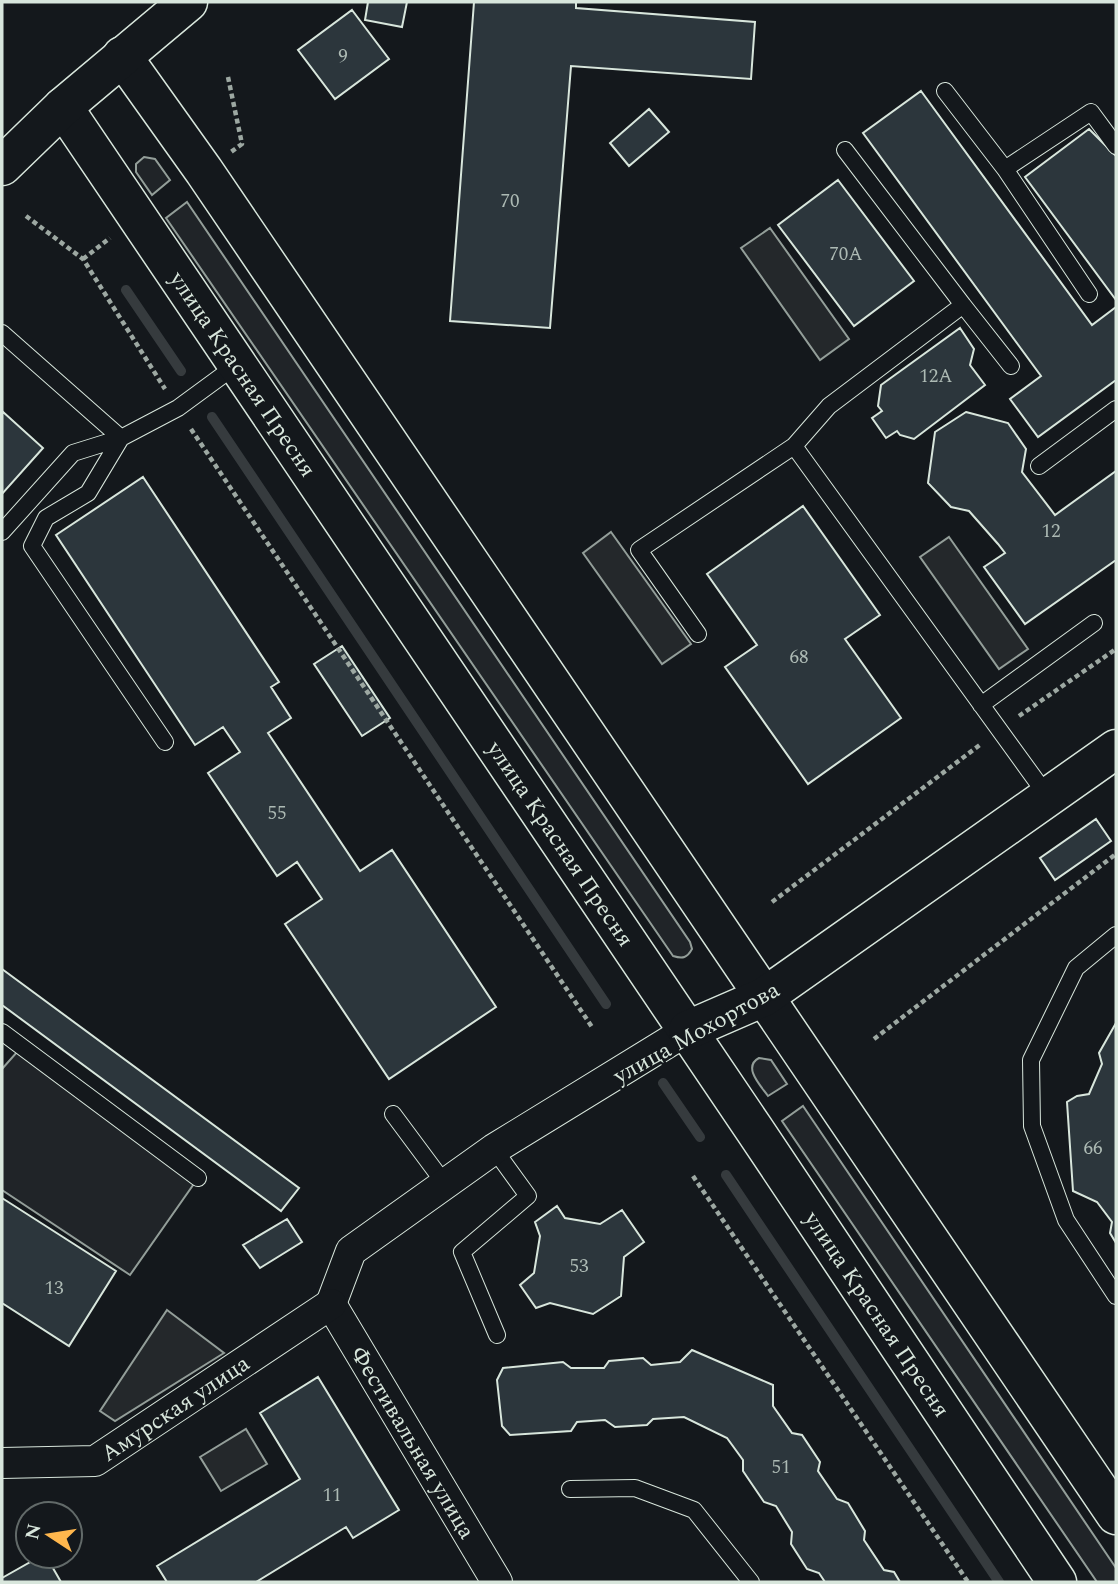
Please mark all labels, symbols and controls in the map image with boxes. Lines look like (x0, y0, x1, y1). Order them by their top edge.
house number: 9 (338, 42, 348, 71)
house number: 70 (500, 187, 520, 216)
house number: 70А (829, 240, 863, 269)
street label: улица Красная Пресня (159, 264, 324, 485)
house number: 12А (919, 362, 953, 391)
house number: 12 (1041, 517, 1061, 546)
house number: 68 (789, 643, 809, 672)
street label: улица Красная Пресня (477, 733, 642, 954)
house number: 55 (267, 799, 287, 828)
street label: улица Мохортова (606, 973, 786, 1094)
house number: 66 (1083, 1134, 1103, 1163)
street label: улица Красная Пресня (794, 1204, 958, 1425)
house number: 53 (569, 1252, 589, 1281)
house number: 13 (44, 1274, 64, 1303)
street label: Фестивальная улица (341, 1340, 483, 1546)
street label: Амурская улица (94, 1347, 257, 1471)
house number: 51 (771, 1453, 791, 1482)
house number: 11 (322, 1481, 342, 1510)
north arrow (14, 1500, 84, 1570)
text: N (18, 1521, 50, 1542)

